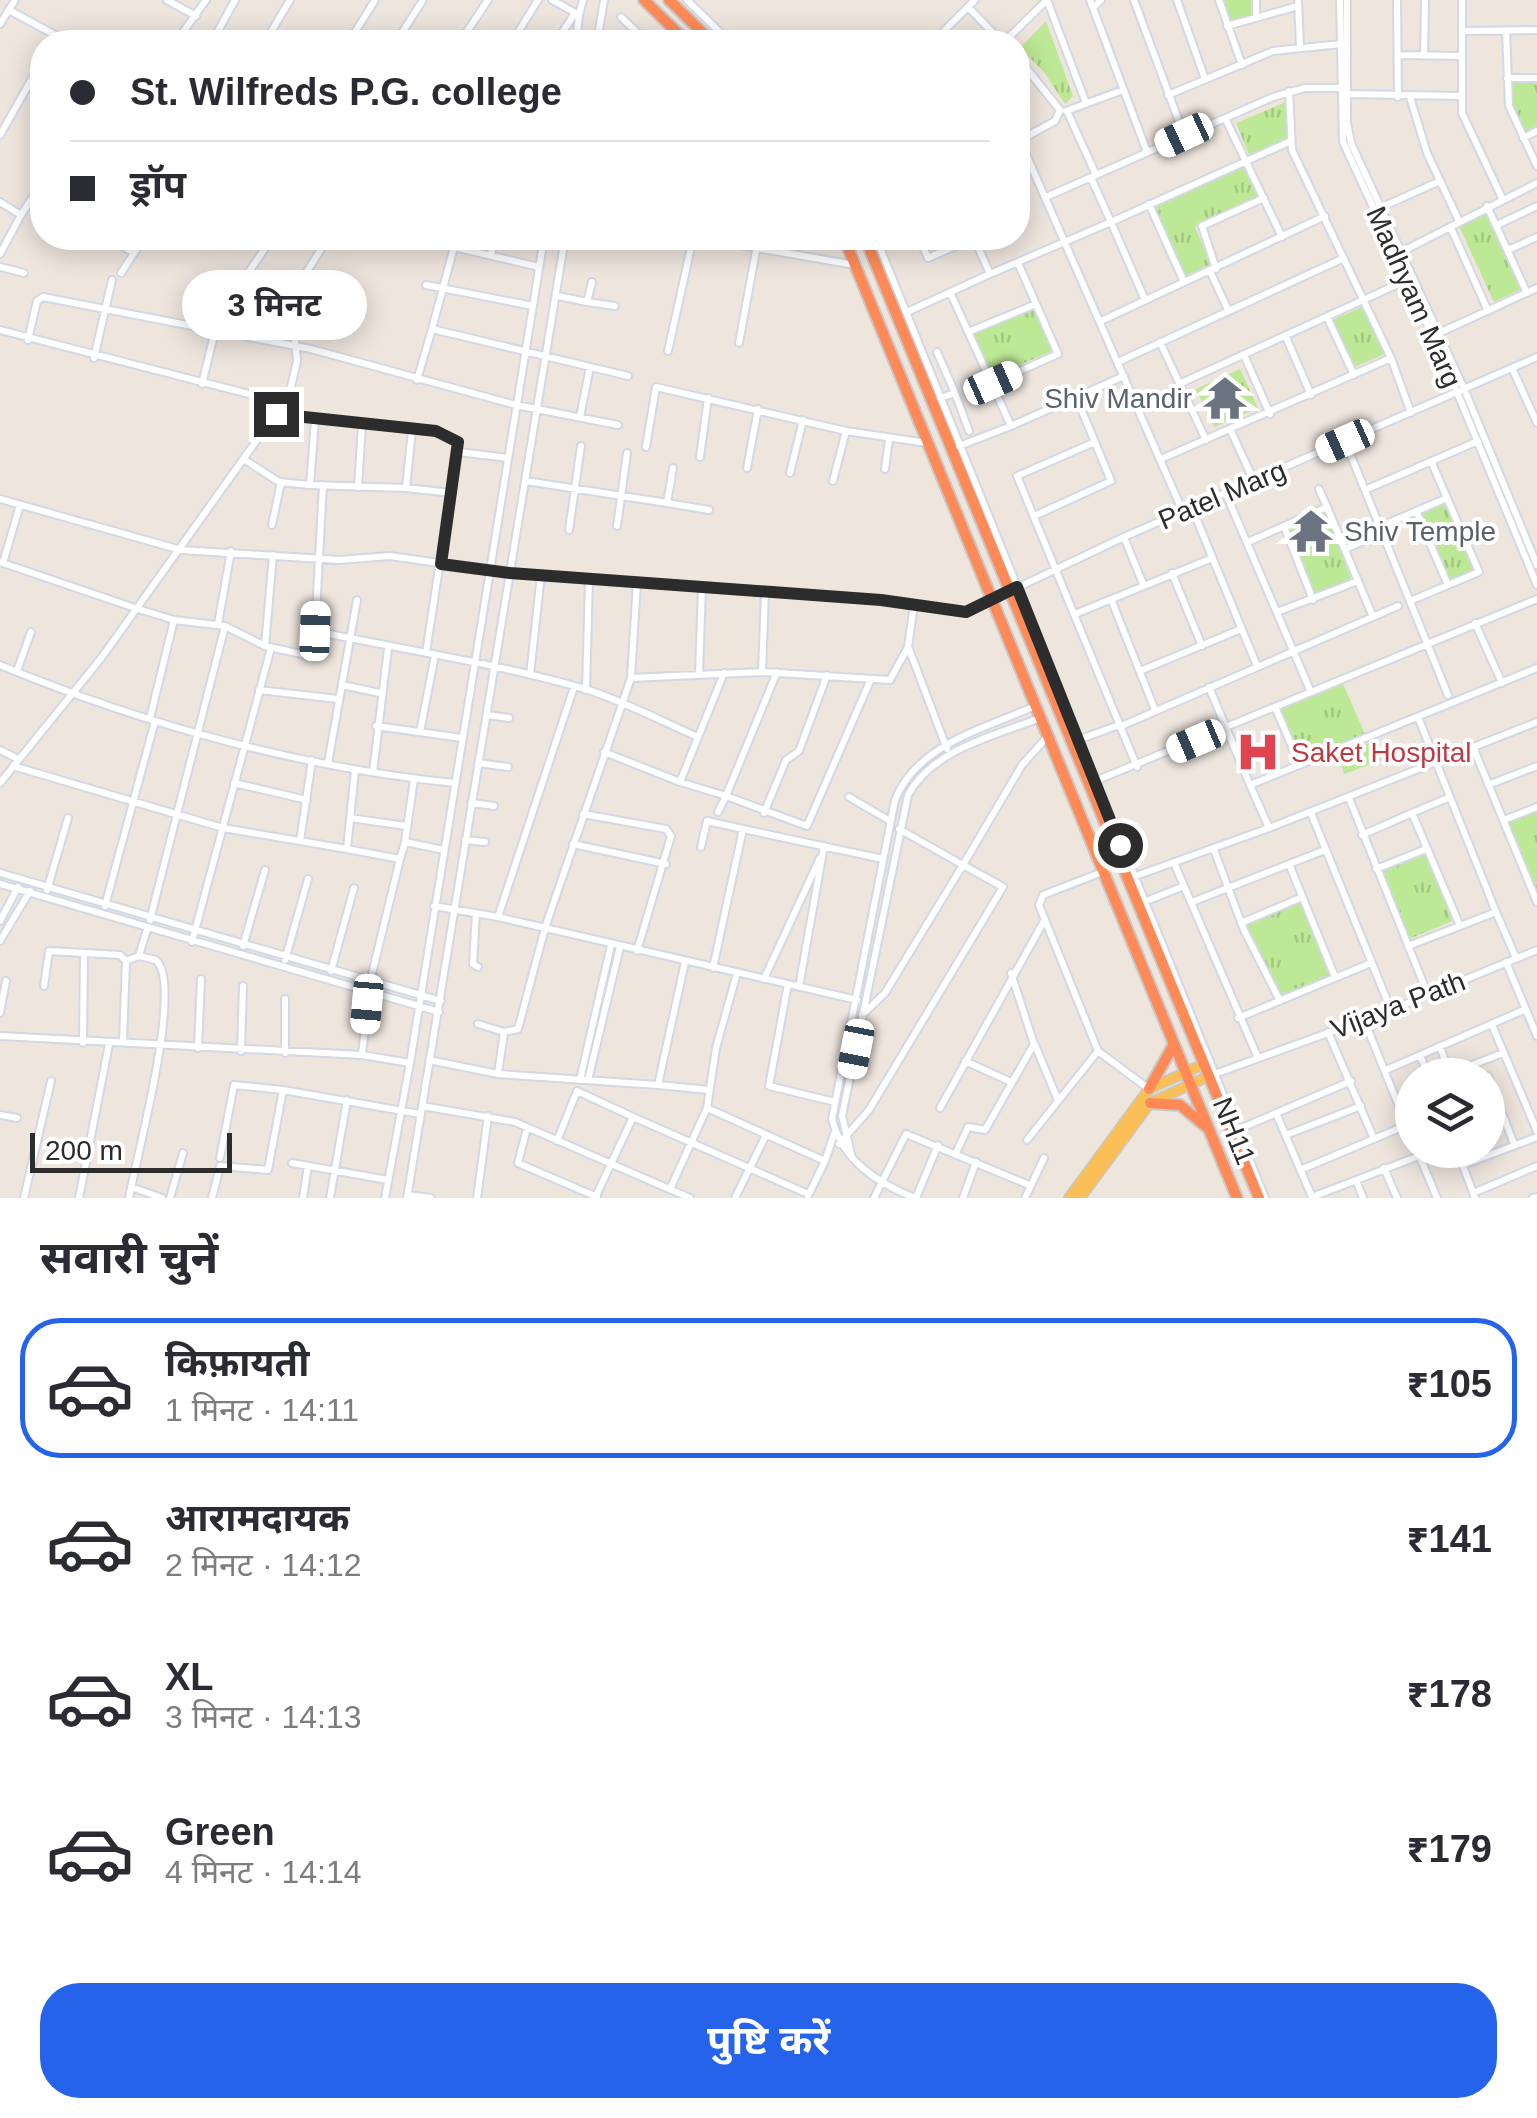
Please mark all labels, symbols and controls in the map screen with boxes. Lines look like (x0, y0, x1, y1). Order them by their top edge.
text: St. Wilfreds P.G. college (130, 71, 562, 113)
car (1150, 109, 1218, 161)
text: ड्रॉप (130, 164, 186, 206)
street label: Madhyam Marg (1360, 202, 1468, 392)
callout: 3 मिनट (184, 269, 368, 339)
text: 3 मिनट (228, 287, 321, 323)
car (959, 357, 1027, 409)
temple icon: Shiv Mandir (1201, 374, 1249, 422)
place label: Shiv Mandir (1044, 383, 1192, 414)
route end (254, 392, 299, 437)
car (1311, 415, 1379, 467)
street label: Patel Marg (1154, 454, 1290, 536)
temple icon: Shiv Temple (1287, 507, 1335, 555)
place label: Shiv Temple (1344, 516, 1496, 547)
car (299, 600, 331, 662)
car (1163, 715, 1229, 767)
hospital icon: Saket Hospital (1234, 728, 1282, 776)
place label: Saket Hospital (1291, 737, 1472, 768)
route start (1098, 823, 1143, 868)
street label: Vijaya Path (1327, 965, 1469, 1045)
car (349, 973, 385, 1035)
car (836, 1017, 876, 1081)
map controls (1395, 1058, 1505, 1168)
button: layers (1395, 1058, 1505, 1168)
street label: NH11 (1207, 1093, 1261, 1169)
scale bar (30, 1128, 232, 1172)
text: 200 m (45, 1135, 123, 1166)
text: सवारी चुनें (40, 1232, 218, 1283)
text: किफ़ायती (165, 1342, 309, 1384)
icon: car (45, 1343, 135, 1433)
text: ₹105 (1407, 1363, 1492, 1405)
text: 1 मिनट · 14:11 (165, 1392, 359, 1428)
text: आरामदायक (165, 1497, 349, 1539)
icon: car (45, 1498, 135, 1588)
text: ₹141 (1407, 1518, 1492, 1560)
text: 2 मिनट · 14:12 (165, 1547, 362, 1583)
icon: car (45, 1653, 135, 1743)
text: XL (165, 1656, 214, 1698)
text: ₹178 (1407, 1673, 1492, 1715)
text: 3 मिनट · 14:13 (165, 1699, 362, 1735)
icon: car (45, 1808, 135, 1898)
text: Green (165, 1811, 275, 1853)
text: ₹179 (1407, 1828, 1492, 1870)
text: 4 मिनट · 14:14 (165, 1854, 362, 1890)
button: पुष्टि करें (40, 1983, 1497, 2098)

